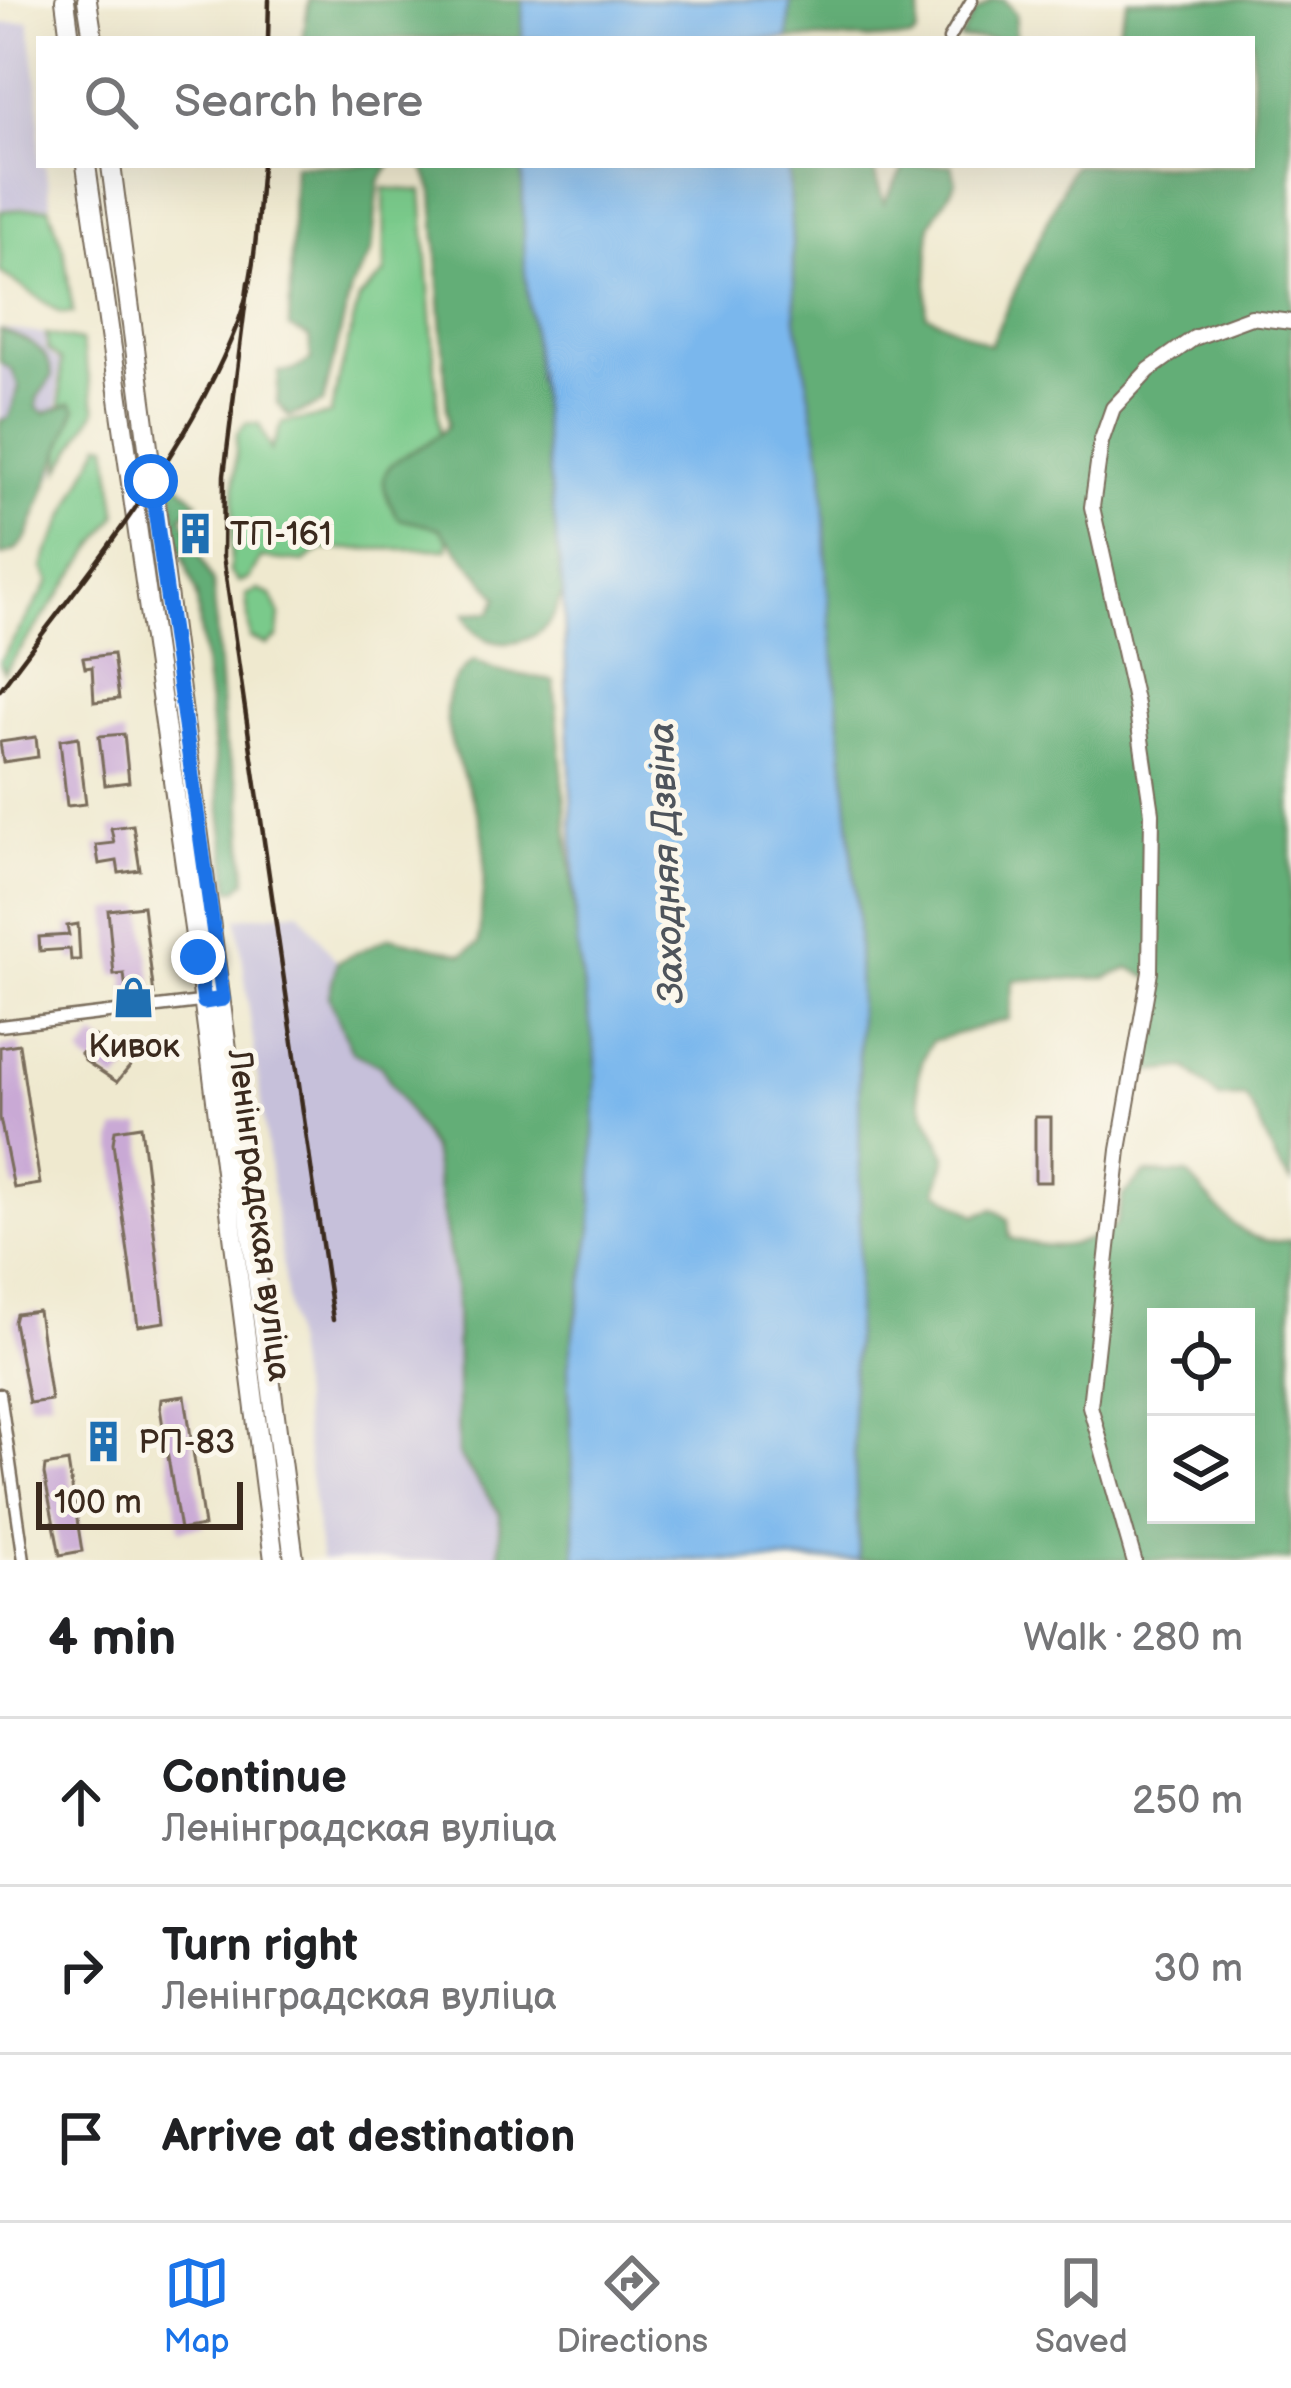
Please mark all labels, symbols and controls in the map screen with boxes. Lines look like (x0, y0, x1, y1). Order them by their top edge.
search box (36, 36, 1255, 168)
icon: search (78, 69, 144, 135)
text: Search here (174, 75, 423, 130)
route start (124, 454, 178, 508)
building icon: ТП-161 (173, 510, 219, 556)
place label: ТП-161 (230, 515, 332, 555)
water label: Заходняя Дзвіна (641, 721, 694, 1004)
route end (171, 930, 225, 984)
shop icon: Кивок (111, 974, 157, 1020)
place label: Кивок (88, 1027, 180, 1067)
street label: Ленінградская вуліца (219, 1046, 299, 1383)
map controls (1147, 1308, 1255, 1524)
button: locate (1147, 1308, 1255, 1416)
button: layers (1147, 1416, 1255, 1524)
building icon: РП-83 (81, 1418, 127, 1464)
place label: РП-83 (138, 1423, 235, 1463)
scale bar (36, 1476, 243, 1529)
text: 100 m (54, 1483, 142, 1523)
text: 4 min (48, 1608, 176, 1669)
text: Walk · 280 m (1023, 1615, 1243, 1662)
text: Continue (162, 1751, 347, 1806)
icon: ahead (48, 1769, 114, 1835)
text: 250 m (1132, 1778, 1243, 1825)
text: Ленінградская вуліца (162, 1806, 557, 1853)
text: Turn right (162, 1919, 358, 1974)
icon: right (48, 1937, 114, 2003)
text: 30 m (1153, 1946, 1243, 1993)
text: Ленінградская вуліца (162, 1974, 557, 2021)
icon: arrive (48, 2105, 114, 2171)
text: Arrive at destination (162, 2110, 575, 2165)
tab: Map (163, 2250, 230, 2362)
tab: Directions (556, 2250, 708, 2362)
tab: Saved (1035, 2250, 1128, 2362)

